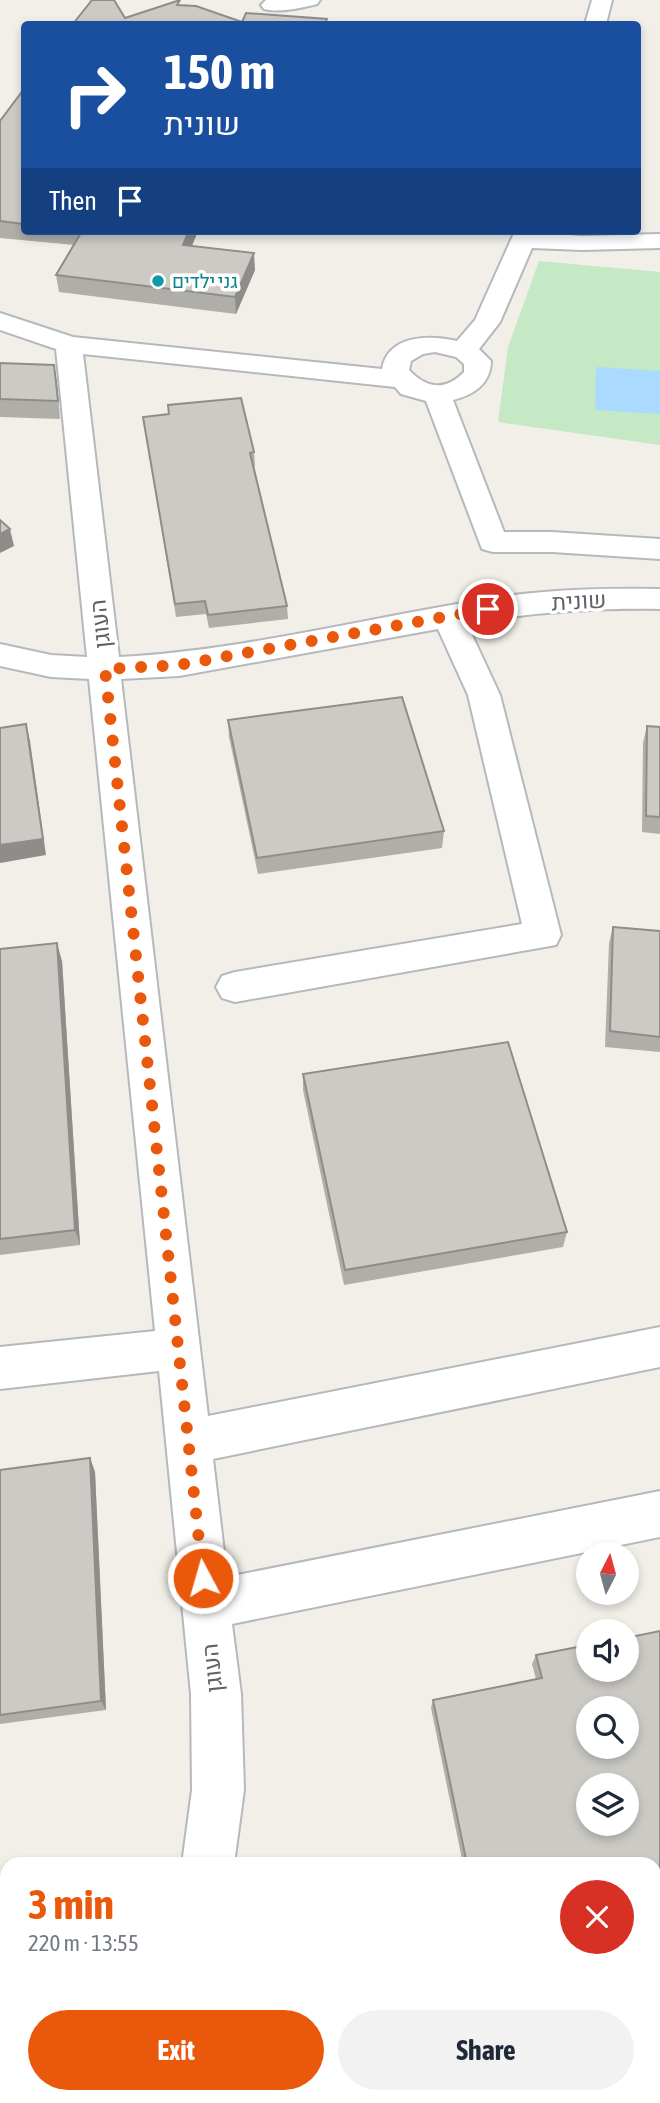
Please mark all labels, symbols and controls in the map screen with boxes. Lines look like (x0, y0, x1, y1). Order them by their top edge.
text: 150 m (164, 43, 275, 99)
icon: right (49, 49, 140, 140)
text: שונית (164, 105, 240, 142)
icon: arrive (111, 182, 149, 220)
text: Then (49, 186, 97, 216)
place label: גני ילדים (172, 270, 238, 292)
marker: גני ילדים (150, 273, 166, 289)
pin (458, 579, 518, 639)
street label: שונית (551, 587, 607, 615)
icon: arrive (469, 590, 507, 628)
street label: העוגן (85, 598, 115, 650)
position arrow (166, 1541, 240, 1615)
north arrow (576, 1542, 639, 1605)
map controls (576, 1542, 639, 1836)
button: sound (576, 1619, 639, 1682)
street label: העוגן (197, 1642, 227, 1694)
button: search (576, 1696, 639, 1759)
button: layers (576, 1773, 639, 1836)
text: 3 min (28, 1880, 114, 1928)
button: close (560, 1880, 634, 1954)
text: 220 m · 13:55 (28, 1930, 139, 1956)
button: Exit (28, 2010, 324, 2090)
button: Share (338, 2010, 634, 2090)

